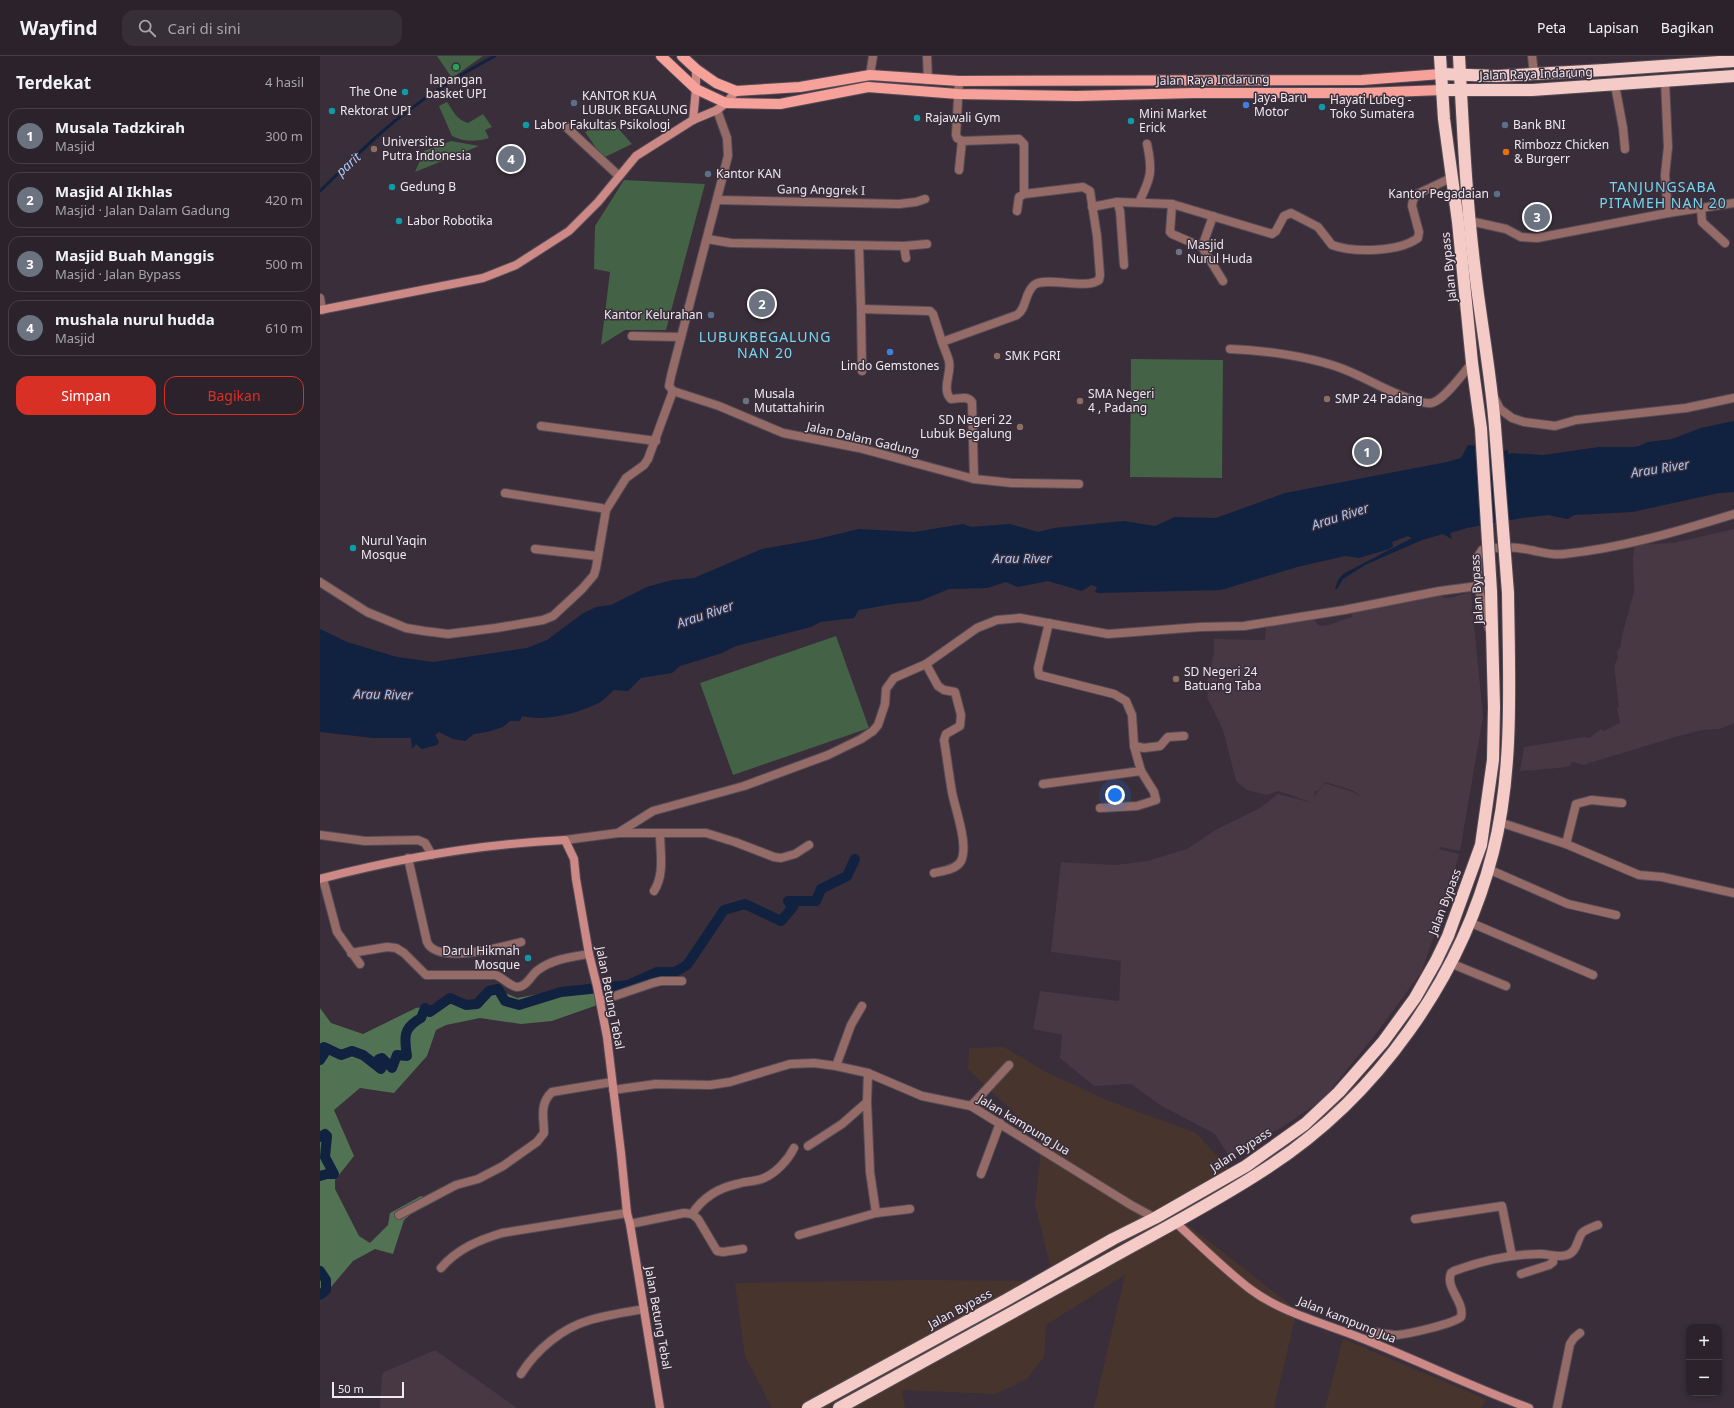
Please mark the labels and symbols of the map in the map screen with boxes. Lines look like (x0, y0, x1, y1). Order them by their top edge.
marker: lapangan basket UPI (451, 62, 461, 72)
street label: Jalan Raya Indarung (1478, 63, 1593, 84)
street label: Jalan Raya Indarung (1155, 70, 1270, 89)
place label: lapangan basket UPI (426, 71, 486, 102)
place label: The One (349, 83, 397, 100)
marker: The One (400, 87, 410, 97)
place label: KANTOR KUA LUBUK BEGALUNG (582, 87, 688, 118)
place label: Jaya Baru Motor (1253, 89, 1307, 120)
place label: Hayati Lubeg - Toko Sumatera (1330, 91, 1414, 122)
marker: KANTOR KUA LUBUK BEGALUNG (569, 98, 579, 108)
marker: Jaya Baru Motor (1241, 100, 1251, 110)
place label: Rektorat UPI (340, 102, 411, 119)
marker: Hayati Lubeg - Toko Sumatera (1317, 102, 1327, 112)
place label: Mini Market Erick (1139, 105, 1207, 136)
marker: Rektorat UPI (327, 106, 337, 116)
place label: Rajawali Gym (925, 109, 1001, 126)
marker: Rajawali Gym (912, 113, 922, 123)
place label: Labor Fakultas Psikologi (534, 116, 670, 133)
marker: Mini Market Erick (1126, 116, 1136, 126)
place label: Bank BNI (1513, 116, 1565, 133)
marker: Labor Fakultas Psikologi (521, 120, 531, 130)
marker: Bank BNI (1500, 120, 1510, 130)
place label: Universitas Putra Indonesia (382, 133, 471, 164)
place label: Rimbozz Chicken & Burgerr (1514, 136, 1609, 167)
marker: Universitas Putra Indonesia (369, 144, 379, 154)
pin: 4 (498, 144, 524, 174)
water label: parit (331, 147, 365, 181)
marker: Rimbozz Chicken & Burgerr (1501, 147, 1511, 157)
place label: Kantor KAN (716, 165, 781, 182)
marker: Kantor KAN (703, 169, 713, 179)
district label: TANJUNGSABA PITAMEH NAN 20 (1599, 177, 1727, 212)
place label: Gedung B (400, 178, 456, 195)
street label: Gang Anggrek I (777, 180, 865, 199)
marker: Gedung B (387, 182, 397, 192)
place label: Kantor Pegadaian (1388, 185, 1489, 202)
marker: Kantor Pegadaian (1492, 189, 1502, 199)
pin: 3 (1524, 202, 1550, 232)
place label: Labor Robotika (407, 212, 493, 229)
marker: Labor Robotika (394, 216, 404, 226)
street label: Jalan Bypass (1436, 231, 1461, 304)
place label: Masjid Nurul Huda (1187, 236, 1253, 267)
marker: Masjid Nurul Huda (1174, 247, 1184, 257)
pin: 2 (749, 289, 775, 319)
place label: Kantor Kelurahan (604, 306, 703, 323)
marker: Kantor Kelurahan (706, 310, 716, 320)
district label: LUBUKBEGALUNG NAN 20 (699, 327, 831, 362)
marker: Lindo Gemstones (885, 347, 895, 357)
place label: SMK PGRI (1005, 347, 1061, 364)
marker: SMK PGRI (992, 351, 1002, 361)
place label: Lindo Gemstones (841, 357, 940, 374)
place label: Musala Mutattahirin (754, 385, 825, 416)
place label: SMA Negeri 4 , Padang (1088, 385, 1154, 416)
place label: SMP 24 Padang (1335, 390, 1423, 407)
marker: SMP 24 Padang (1322, 394, 1332, 404)
marker: Musala Mutattahirin (741, 396, 751, 406)
marker: SMA Negeri 4 , Padang (1075, 396, 1085, 406)
place label: SD Negeri 22 Lubuk Begalung (920, 411, 1012, 442)
street label: Jalan Dalam Gadung (804, 417, 921, 460)
marker: SD Negeri 22 Lubuk Begalung (1015, 422, 1025, 432)
pin: 1 (1354, 437, 1380, 467)
water label: Arau River (1628, 454, 1691, 482)
water label: Arau River (1308, 498, 1372, 534)
place label: Nurul Yaqin Mosque (361, 532, 427, 563)
marker: Nurul Yaqin Mosque (348, 543, 358, 553)
water label: Arau River (991, 549, 1052, 567)
street label: Jalan Bypass (1466, 553, 1487, 625)
water label: Arau River (673, 596, 737, 632)
place label: SD Negeri 24 Batuang Taba (1184, 663, 1262, 694)
marker: SD Negeri 24 Batuang Taba (1171, 674, 1181, 684)
water label: Arau River (352, 684, 414, 704)
your location (1105, 785, 1125, 805)
street label: Jalan Bypass (1424, 866, 1465, 938)
place label: Darul Hikmah Mosque (442, 942, 520, 973)
street label: Jalan Betung Tebal (592, 944, 629, 1051)
marker: Darul Hikmah Mosque (523, 953, 533, 963)
street label: Jalan kampung Jua (974, 1090, 1074, 1159)
street label: Jalan Bypass (1206, 1123, 1275, 1176)
street label: Jalan Betung Tebal (641, 1264, 676, 1371)
street label: Jalan Bypass (924, 1285, 995, 1333)
street label: Jalan kampung Jua (1294, 1292, 1399, 1347)
scale bar (332, 1380, 404, 1399)

